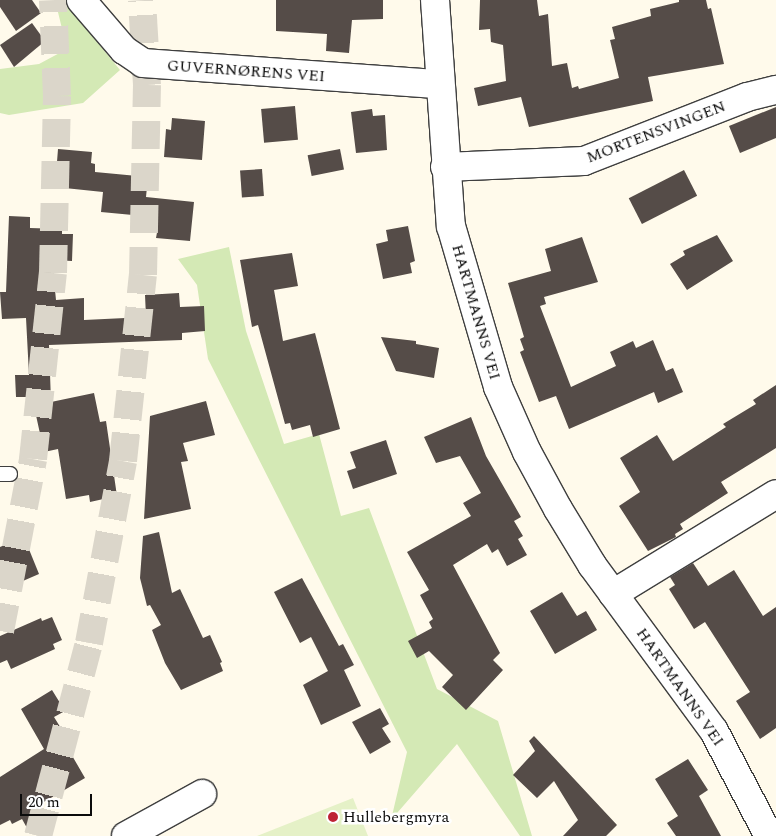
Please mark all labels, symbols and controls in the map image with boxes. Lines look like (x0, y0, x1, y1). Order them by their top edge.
street label: GUVERNØRENS VEI (166, 56, 326, 86)
street label: MORTENSVINGEN (584, 97, 728, 167)
street label: HARTMANNS VEI (447, 242, 505, 382)
street label: HARTMANNS VEI (632, 624, 728, 750)
scale bar (22, 784, 95, 816)
text: 20 m (28, 791, 60, 814)
place label: Hullebergmyra (343, 807, 449, 827)
marker: Hullebergmyra (327, 811, 339, 823)

